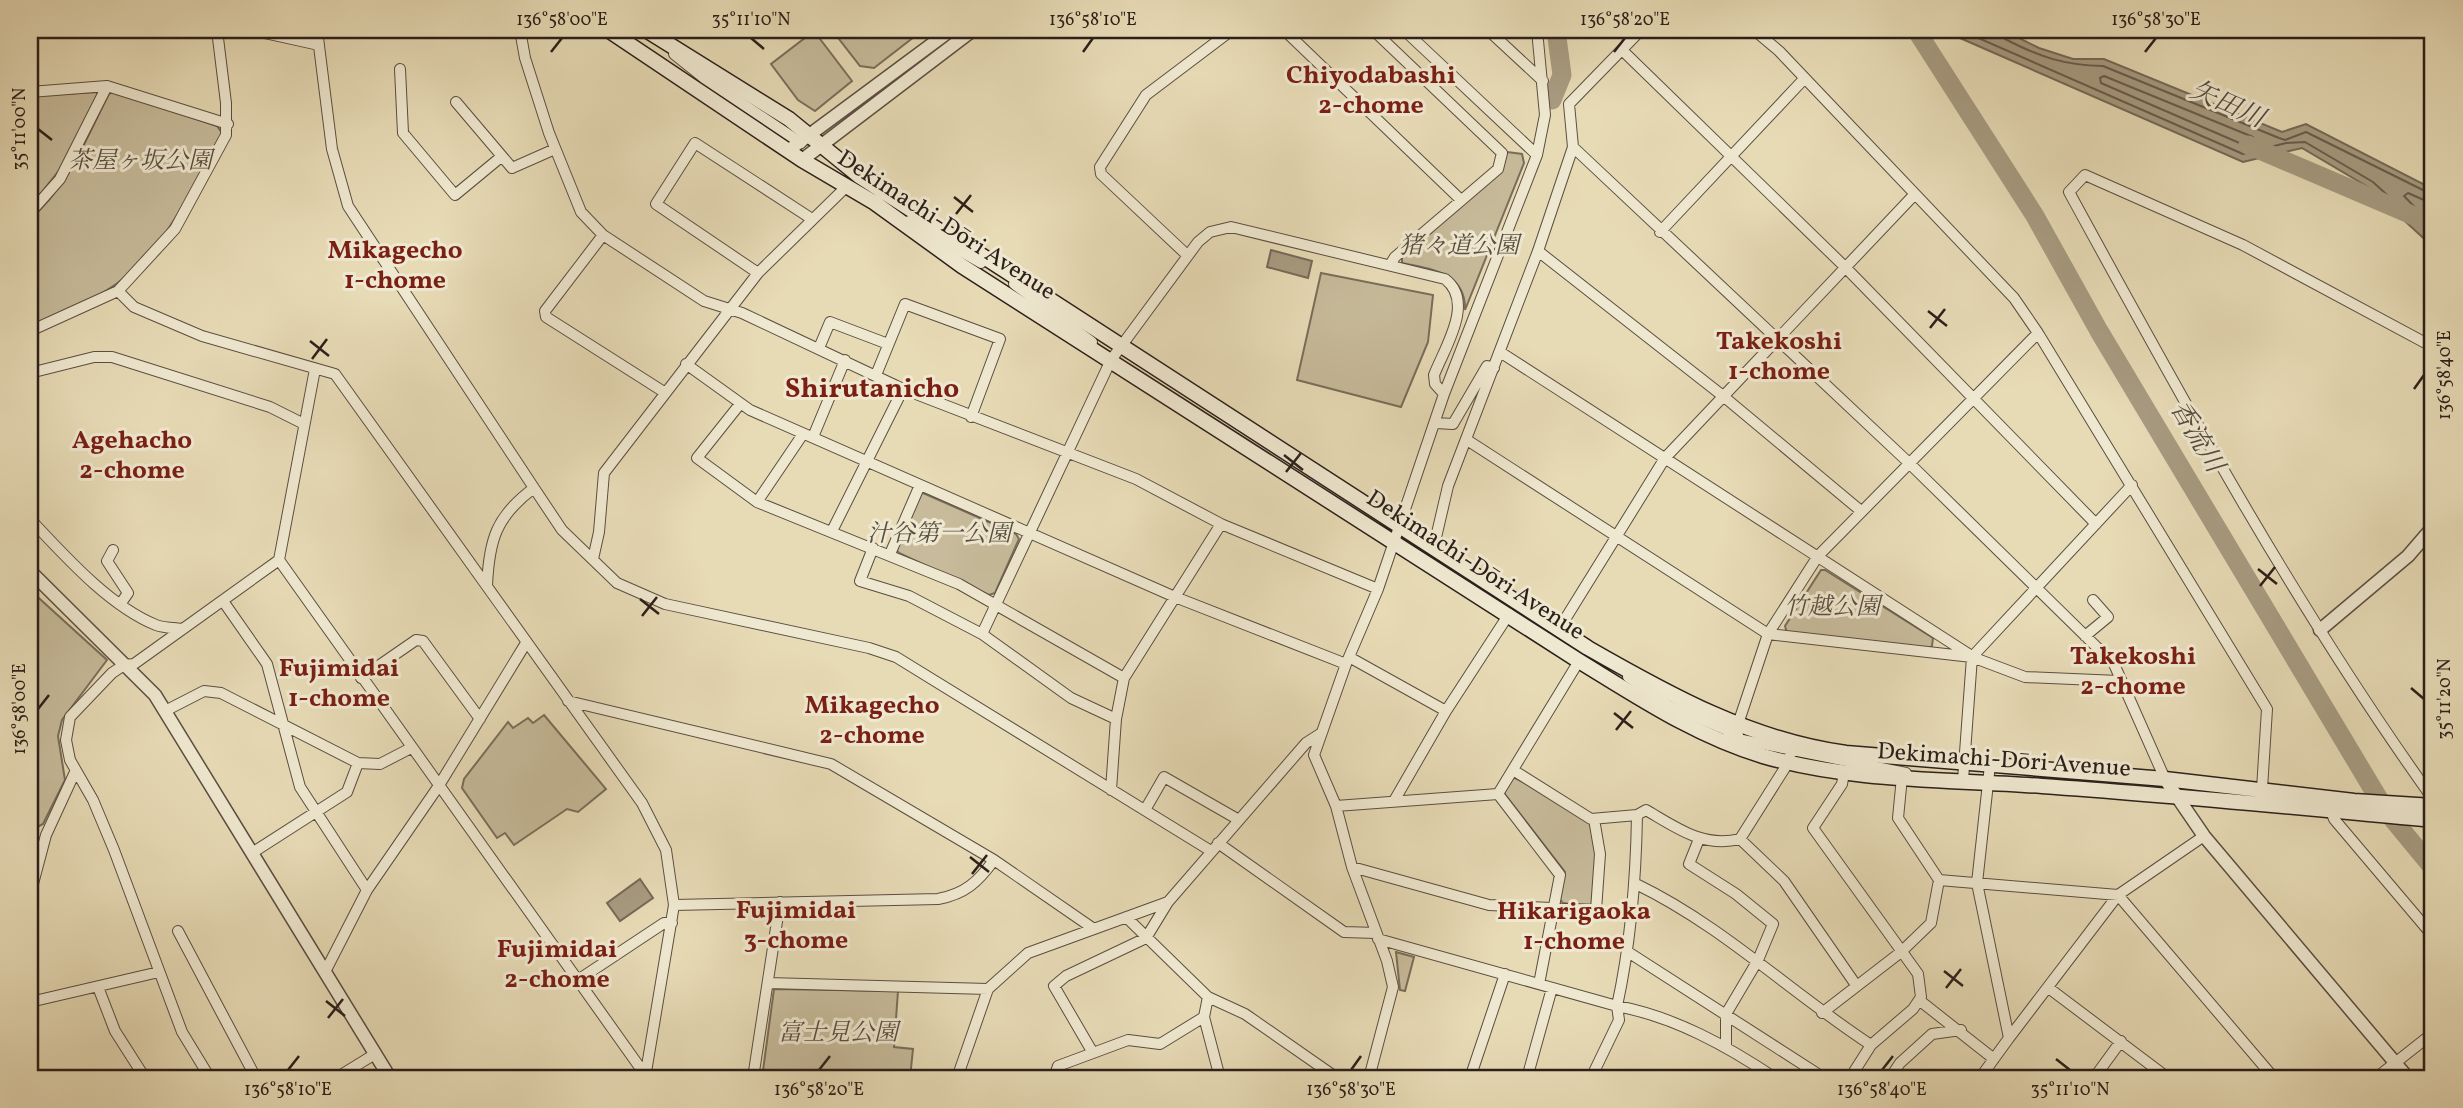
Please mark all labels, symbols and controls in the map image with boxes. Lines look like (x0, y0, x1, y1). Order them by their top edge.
text: 136°58'00"E (516, 8, 608, 33)
text: 35°11'10"N (711, 8, 791, 33)
text: 136°58'10"E (1049, 8, 1137, 33)
text: 136°58'20"E (1580, 8, 1670, 33)
text: 136°58'30"E (2111, 8, 2201, 33)
district label: Chiyodabashi 2-chome (1286, 58, 1456, 124)
water label: 矢田川 (2184, 73, 2273, 139)
text: 35°11'00"N (8, 88, 33, 170)
street label: Dekimachi-Dōri Avenue (830, 143, 1062, 309)
park label: 茶屋ヶ坂公園 (68, 145, 216, 179)
park label: 猪々道公園 (1399, 230, 1523, 264)
district label: Mikagecho 1-chome (327, 233, 463, 299)
district label: Takekoshi 1-chome (1716, 324, 1842, 390)
text: 136°58'40"E (2433, 330, 2458, 420)
district label: Shirutanicho (785, 370, 959, 409)
water label: 香流川 (2160, 394, 2233, 482)
district label: Agehacho 2-chome (72, 423, 192, 489)
street label: Dekimachi-Dōri Avenue (1359, 483, 1591, 649)
park label: 汁谷第一公園 (867, 518, 1015, 552)
park label: 竹越公園 (1784, 591, 1884, 625)
district label: Takekoshi 2-chome (2070, 639, 2196, 705)
district label: Fujimidai 1-chome (279, 651, 399, 717)
text: 35°11'20"N (2433, 658, 2458, 740)
text: 136°58'00"E (8, 663, 33, 755)
district label: Mikagecho 2-chome (804, 688, 940, 754)
street label: Dekimachi-Dōri Avenue (1876, 735, 2132, 787)
district label: Fujimidai 3-chome (736, 893, 856, 959)
district label: Hikarigaoka 1-chome (1497, 894, 1651, 960)
district label: Fujimidai 2-chome (497, 932, 617, 998)
park label: 富士見公園 (778, 1017, 902, 1051)
text: 136°58'10"E (244, 1078, 332, 1103)
text: 136°58'20"E (774, 1078, 864, 1103)
text: 136°58'30"E (1306, 1078, 1396, 1103)
text: 136°58'40"E (1837, 1078, 1927, 1103)
text: 35°11'10"N (2030, 1078, 2110, 1103)

